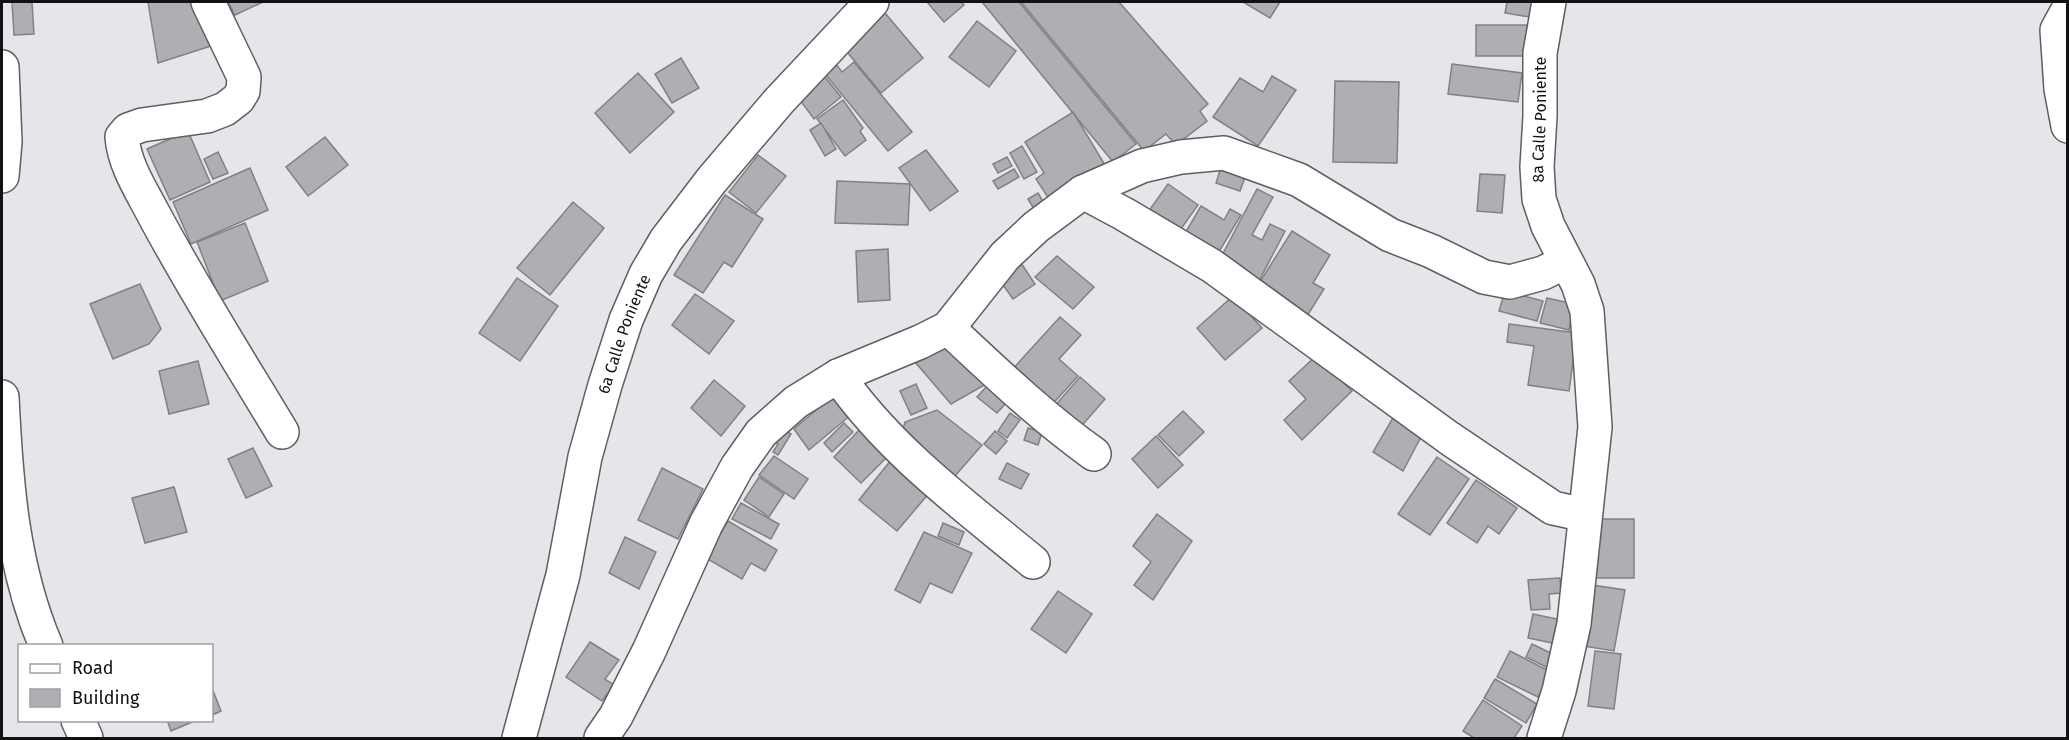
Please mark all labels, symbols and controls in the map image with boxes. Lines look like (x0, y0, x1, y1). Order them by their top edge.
street label: 8a Calle Poniente (1527, 57, 1550, 183)
street label: 6a Calle Poniente (594, 271, 654, 396)
legend (18, 644, 213, 722)
text: Road (72, 657, 114, 679)
text: Building (72, 687, 140, 709)

